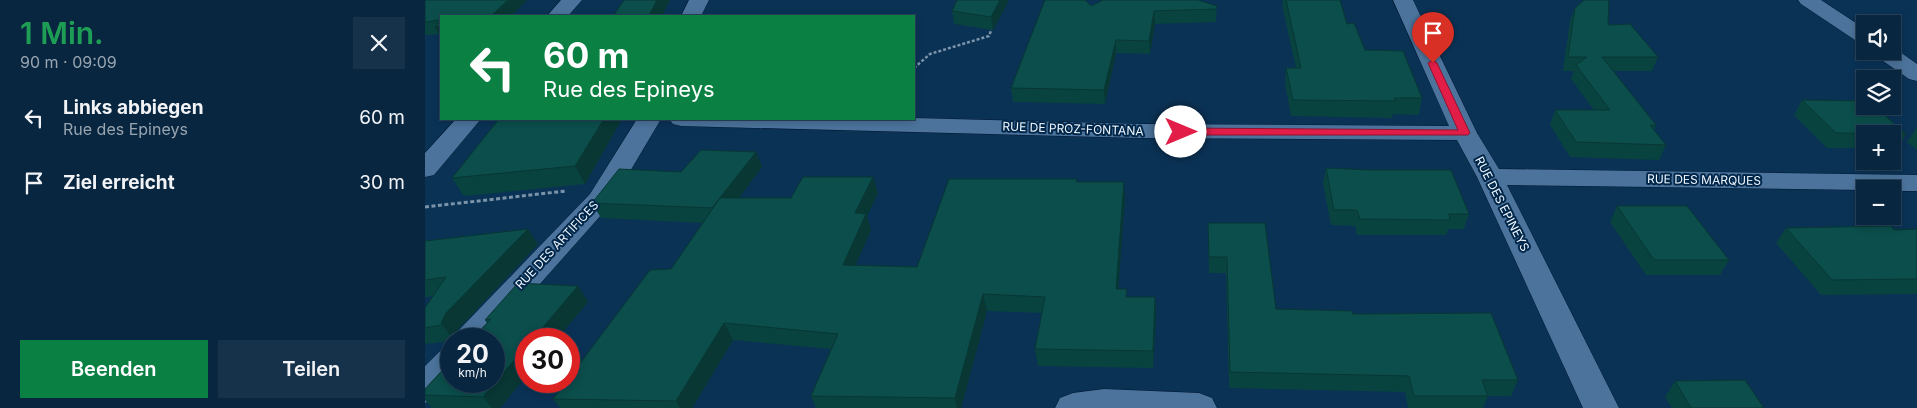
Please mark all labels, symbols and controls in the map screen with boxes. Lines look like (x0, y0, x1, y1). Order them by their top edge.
pin (1412, 12, 1454, 63)
text: 1 Min. (20, 15, 104, 51)
map controls (1856, 15, 1901, 225)
button: sound (1856, 15, 1901, 60)
button: close (353, 17, 405, 69)
icon: arrive (1419, 19, 1447, 47)
text: 60 m (543, 34, 630, 76)
icon: left (460, 35, 525, 100)
text: 90 m · 09:09 (20, 52, 117, 72)
button: layers (1856, 70, 1901, 115)
text: Rue des Epineys (543, 76, 715, 102)
text: Links abbiegen (63, 96, 204, 119)
icon: left (20, 104, 48, 132)
position arrow (1154, 105, 1206, 157)
text: 60 m (359, 106, 405, 129)
text: Rue des Epineys (63, 119, 188, 139)
street label: RUE DE PROZ-FONTANA (1002, 119, 1144, 138)
button: + (1856, 125, 1901, 170)
street label: RUE DES EPINEYS (1472, 154, 1533, 254)
icon: arrive (20, 169, 48, 197)
text: Ziel erreicht (63, 171, 175, 194)
text: 30 m (359, 171, 405, 194)
street label: RUE DES MARQUES (1647, 171, 1761, 188)
button: − (1856, 180, 1901, 225)
street label: RUE DES ARTIFICES (512, 197, 602, 292)
speed limit sign: 30 (515, 328, 580, 393)
text: 20 (456, 339, 489, 369)
button: Beenden (20, 340, 208, 398)
button: Teilen (218, 340, 405, 398)
text: km/h (458, 365, 487, 380)

